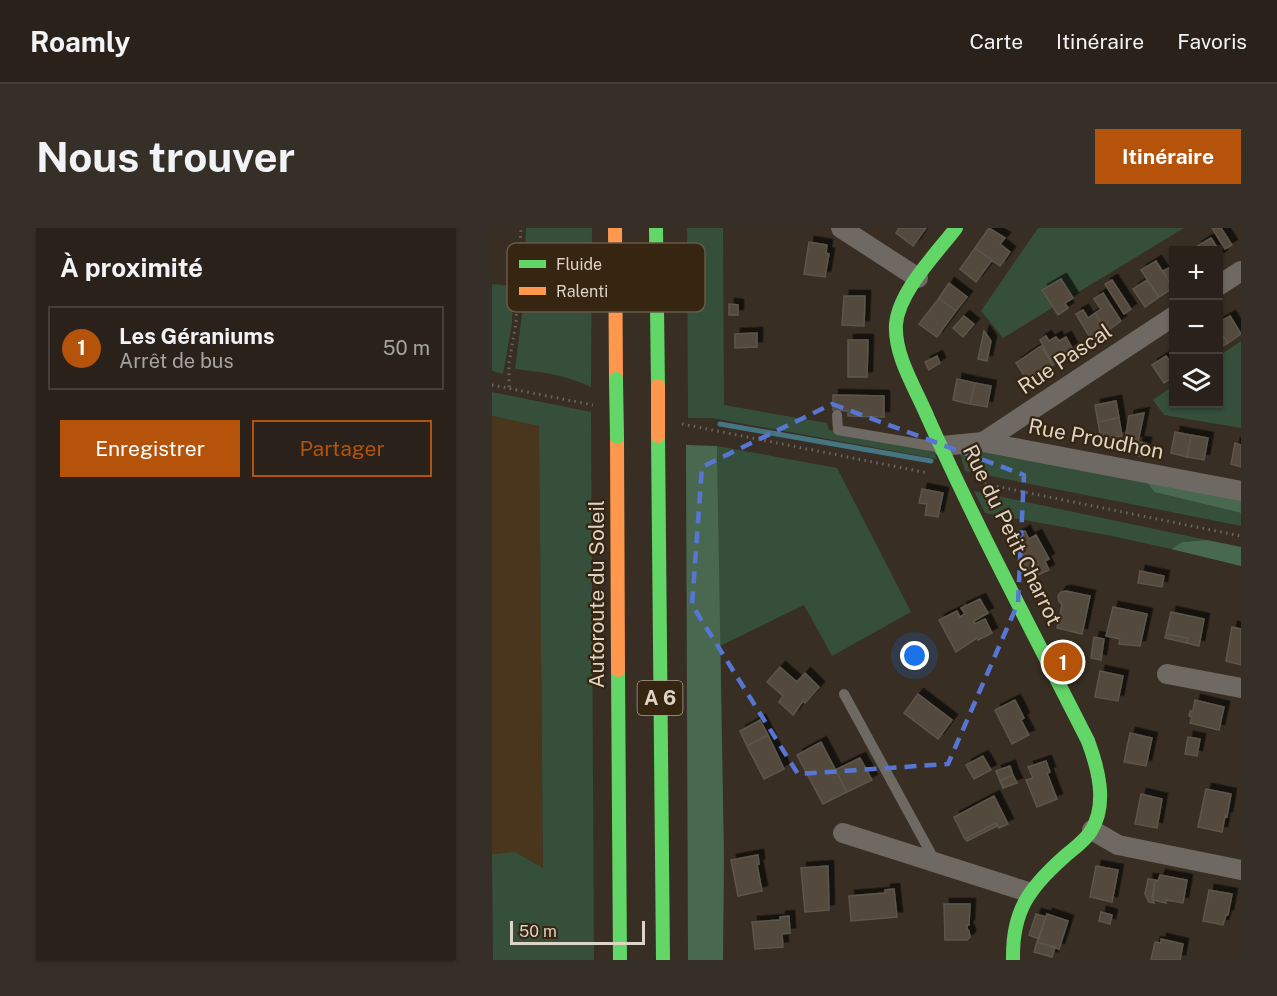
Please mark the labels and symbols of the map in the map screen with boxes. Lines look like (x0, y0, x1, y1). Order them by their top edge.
legend (507, 243, 705, 312)
text: Fluide (556, 255, 602, 274)
text: Ralenti (556, 282, 608, 301)
street label: Rue Pascal (1013, 318, 1116, 399)
street label: Rue Proudhon (1026, 413, 1166, 464)
street label: Rue du Petit Charrot (958, 440, 1067, 629)
street label: Autoroute du Soleil (584, 500, 609, 688)
pin: 1 (1044, 640, 1082, 684)
your location (900, 641, 929, 670)
road number: A 6 (638, 681, 682, 715)
scale bar (510, 918, 645, 946)

